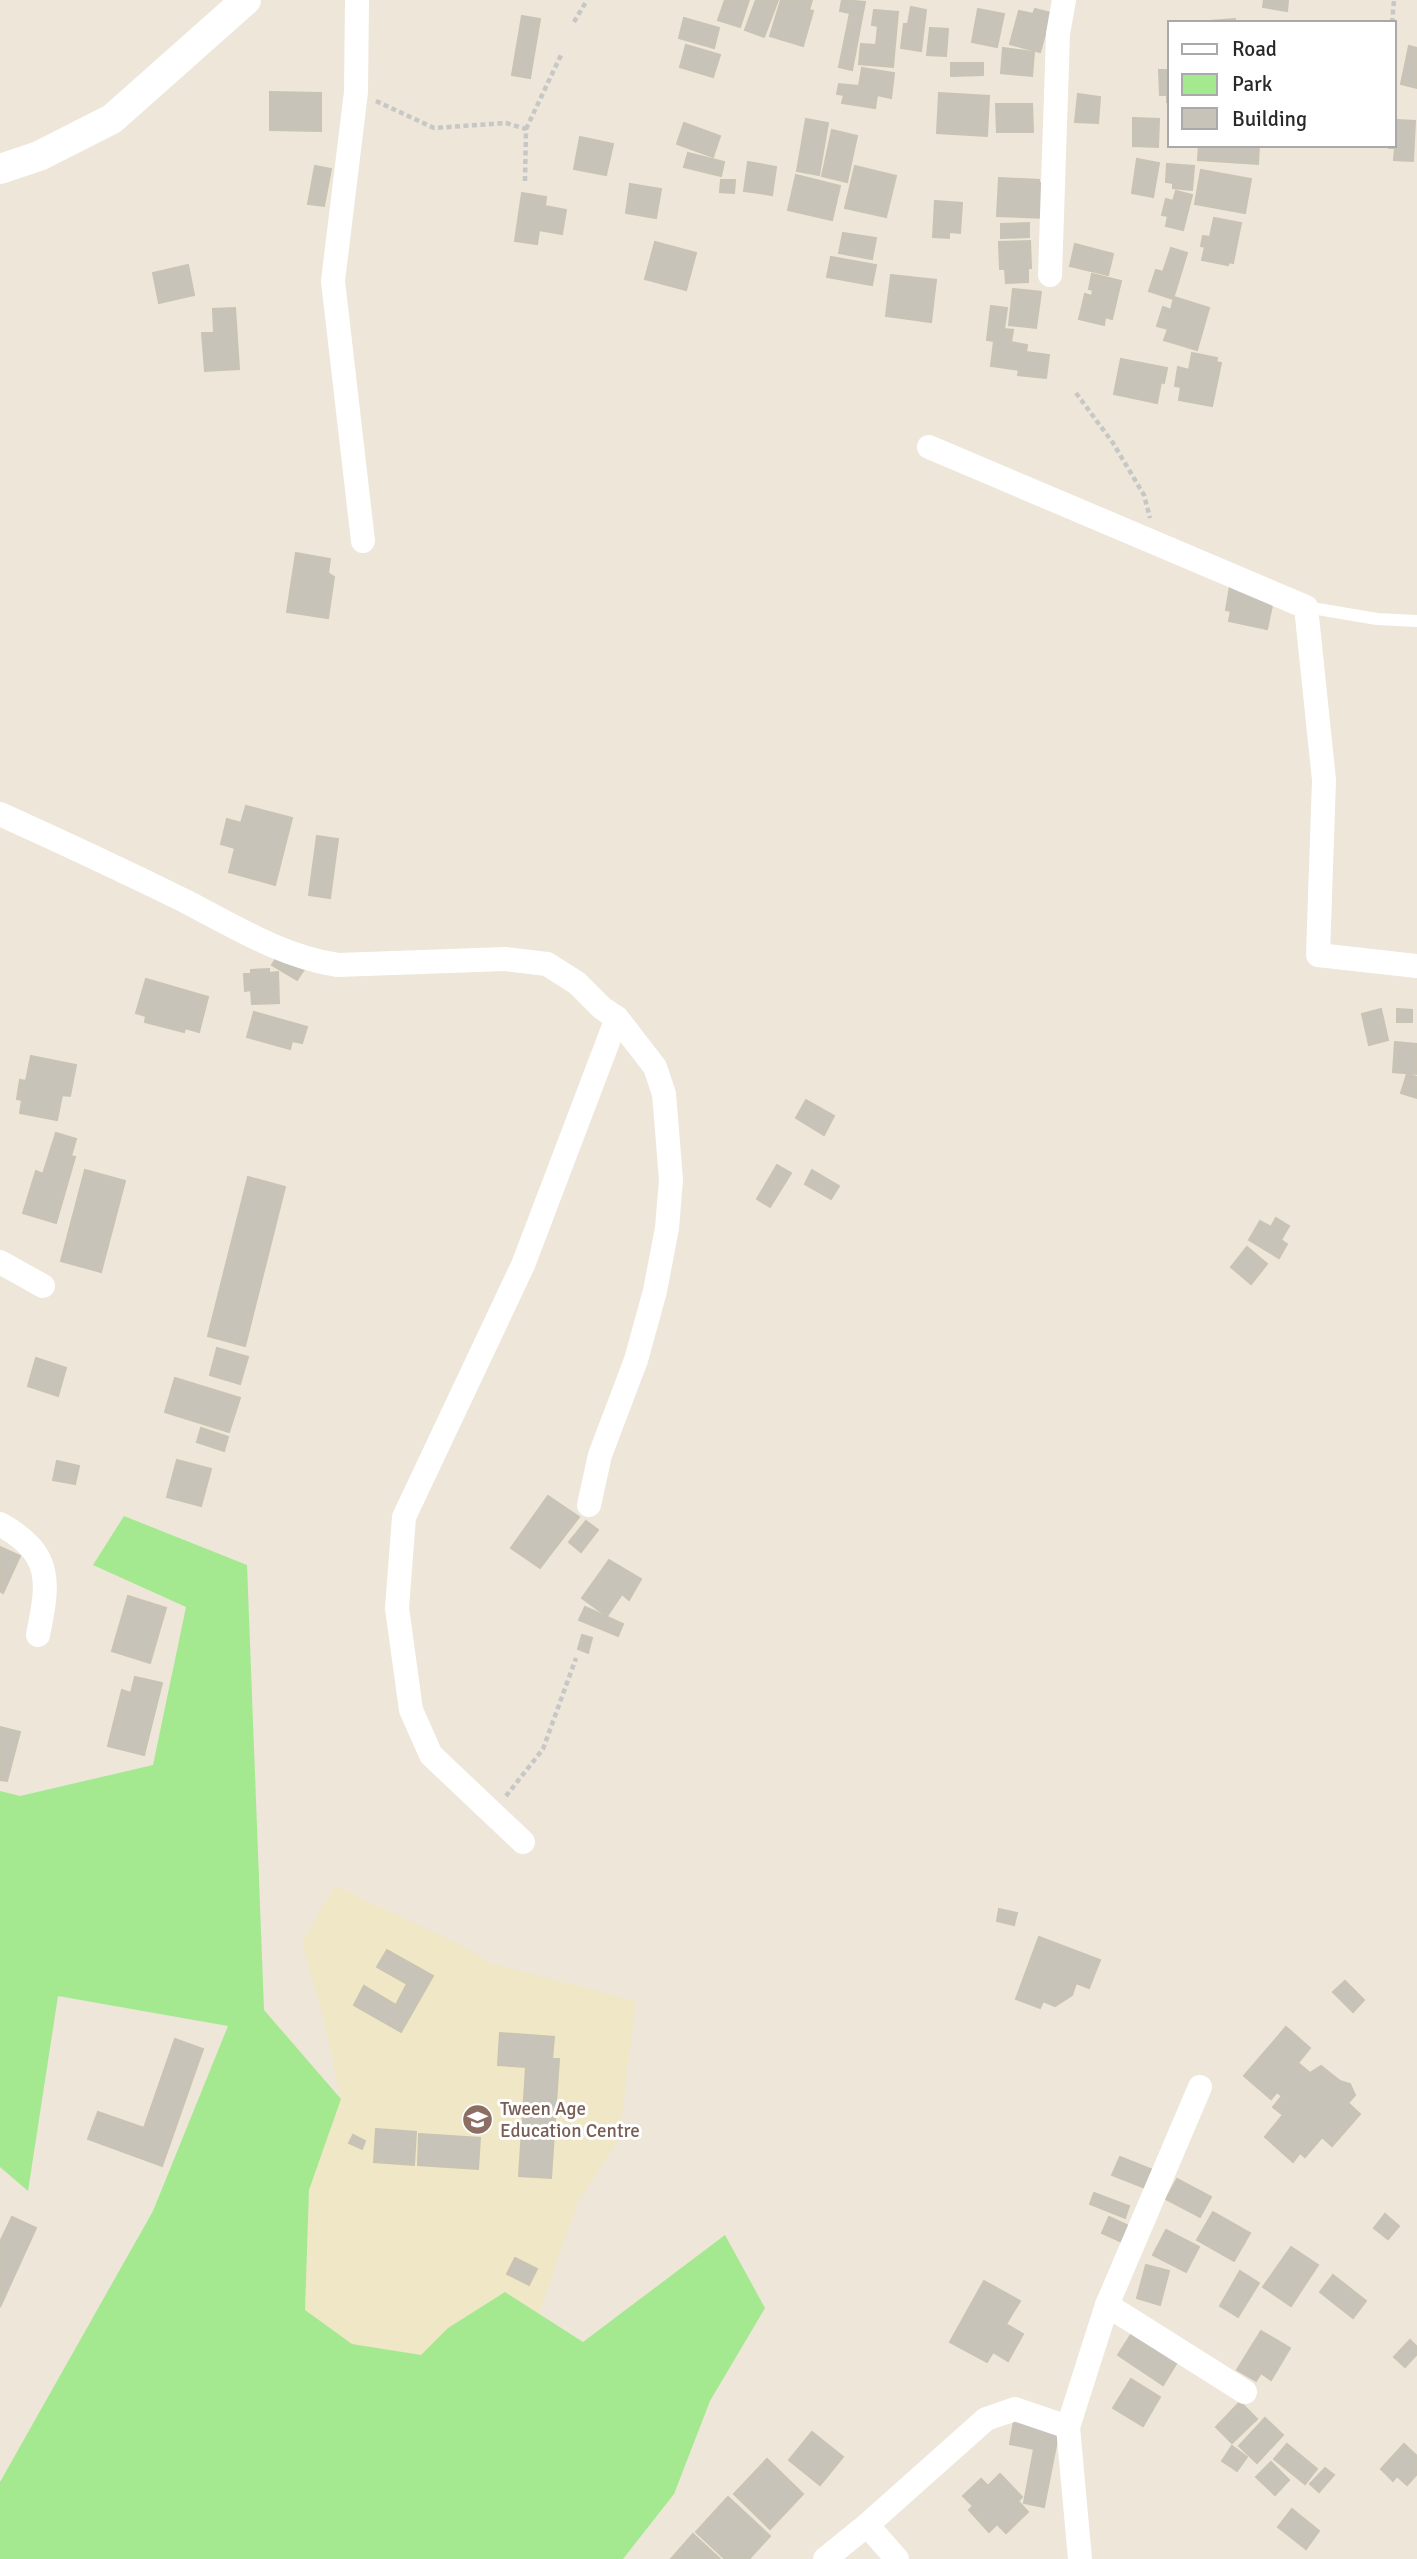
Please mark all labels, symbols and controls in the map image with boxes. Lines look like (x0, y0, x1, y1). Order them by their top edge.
legend (1168, 21, 1396, 147)
text: Road (1232, 36, 1277, 62)
text: Park (1232, 71, 1273, 97)
text: Building (1232, 106, 1307, 132)
place label: Tween Age Education Centre (500, 2097, 640, 2143)
school or university icon: Tween Age Education Centre (460, 2102, 494, 2136)

